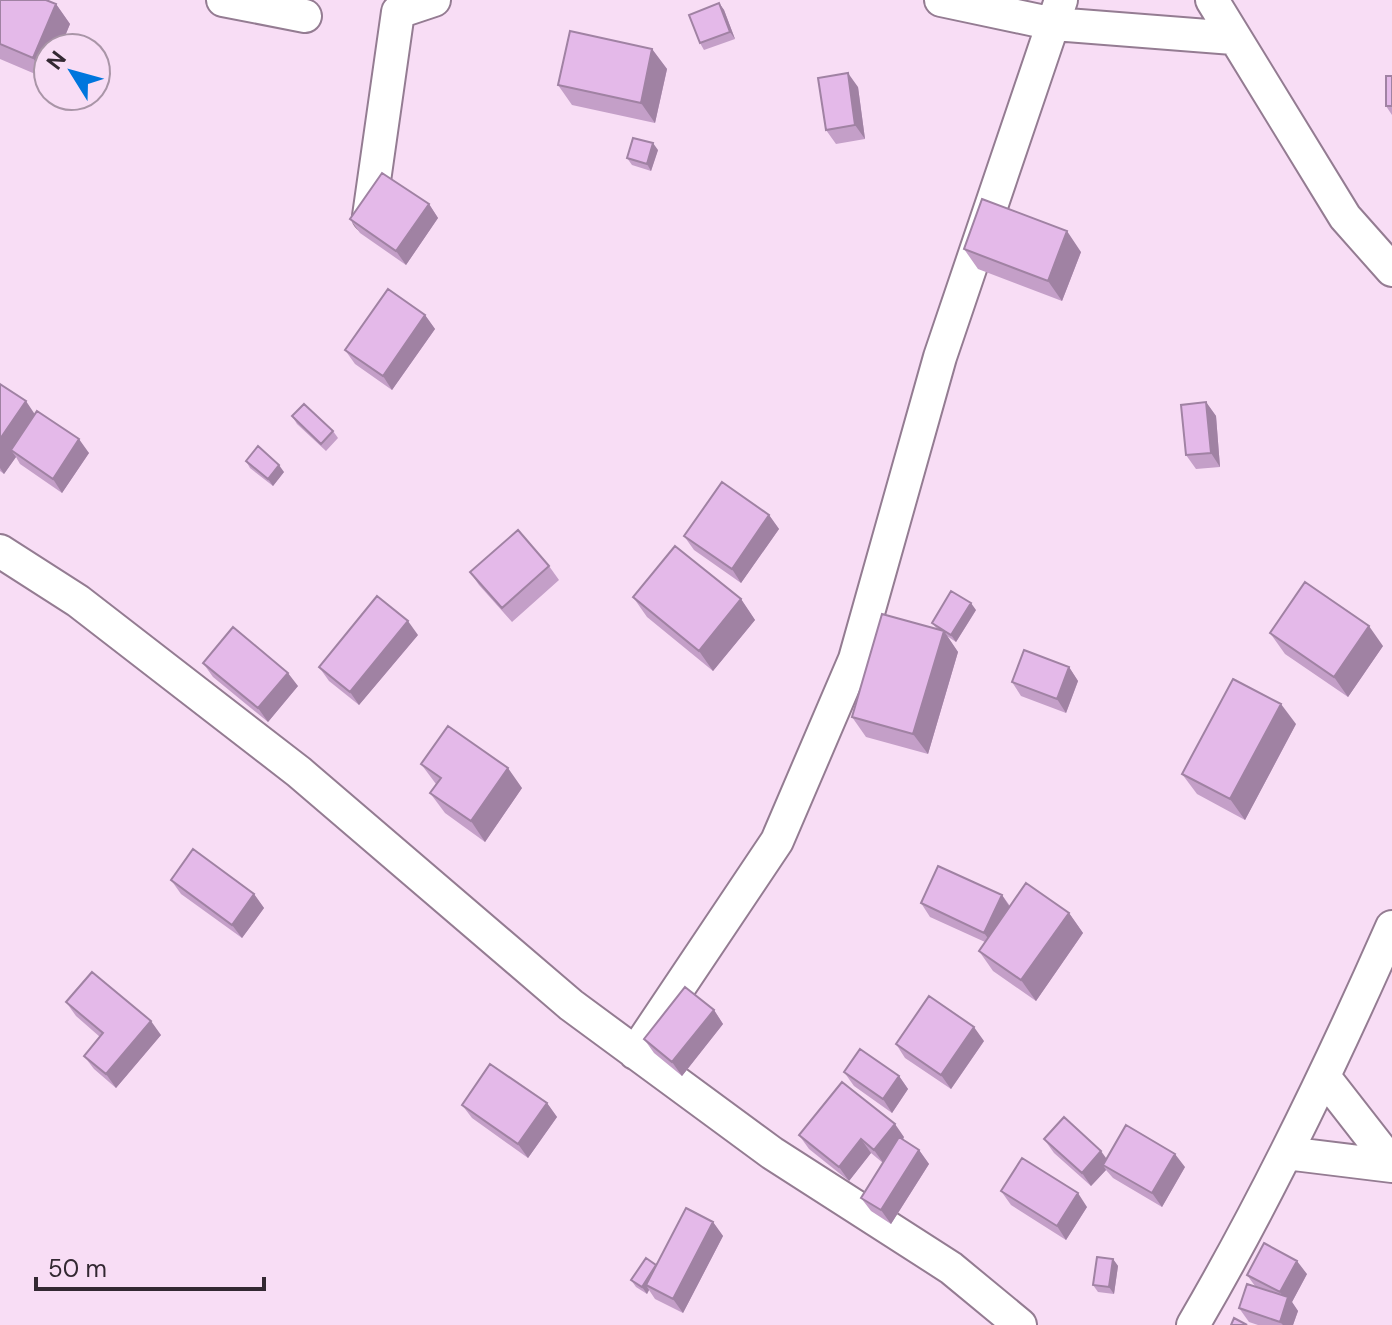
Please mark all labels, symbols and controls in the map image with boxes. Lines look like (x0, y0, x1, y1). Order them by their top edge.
north arrow (32, 32, 112, 112)
text: N (40, 45, 73, 75)
scale bar (36, 1241, 264, 1291)
text: 50 m (48, 1253, 107, 1284)

